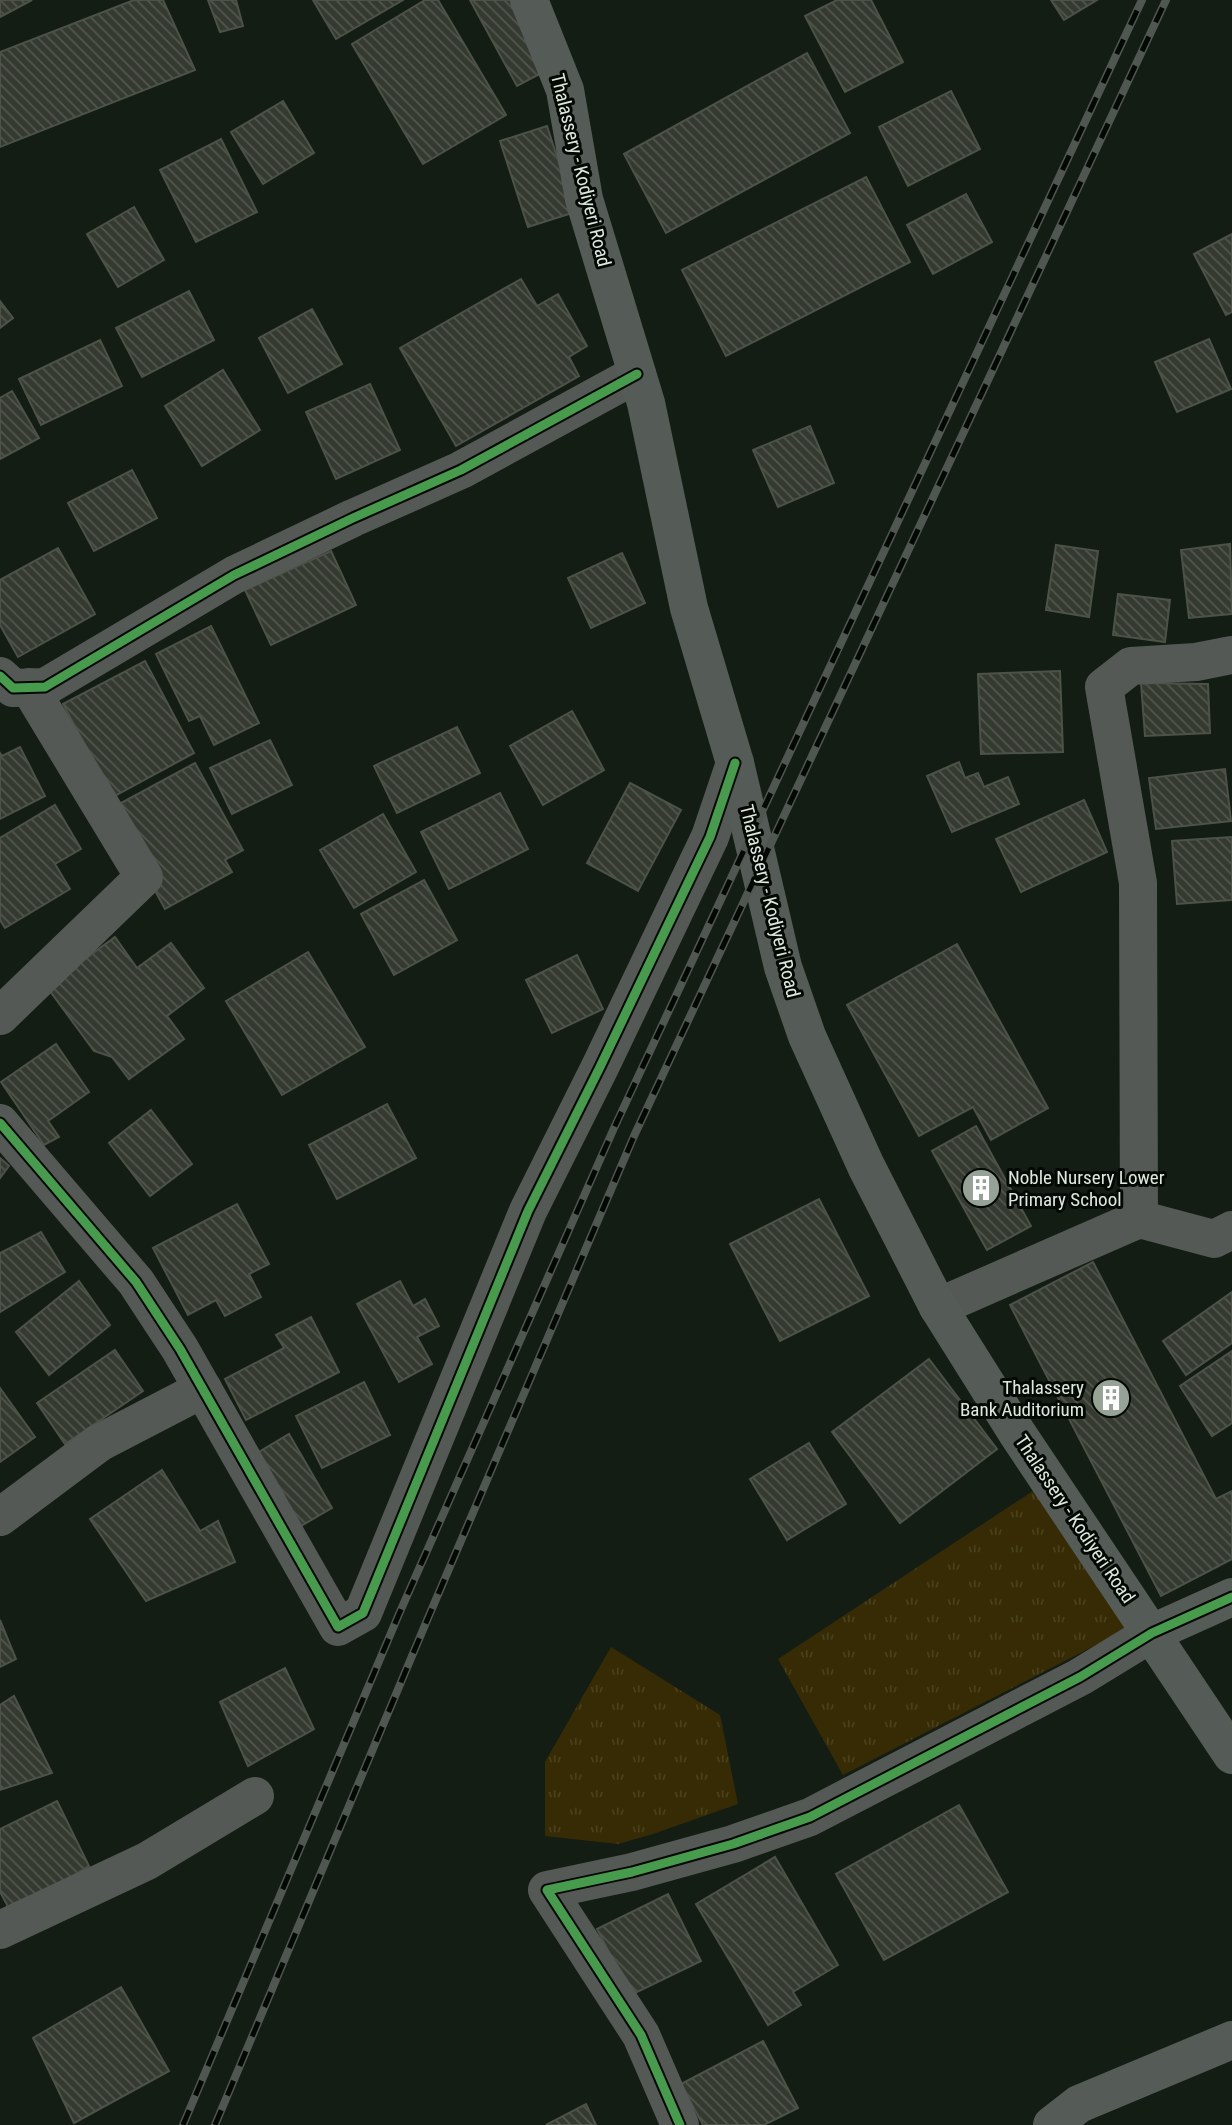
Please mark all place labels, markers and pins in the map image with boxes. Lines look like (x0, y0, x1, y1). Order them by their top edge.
place label: Noble Nursery Lower Primary School (1008, 1166, 1165, 1211)
building icon: Noble Nursery Lower Primary School (960, 1167, 1002, 1209)
place label: Thalassery Bank Auditorium (960, 1376, 1084, 1421)
building icon: Thalassery Bank Auditorium (1090, 1377, 1132, 1419)

